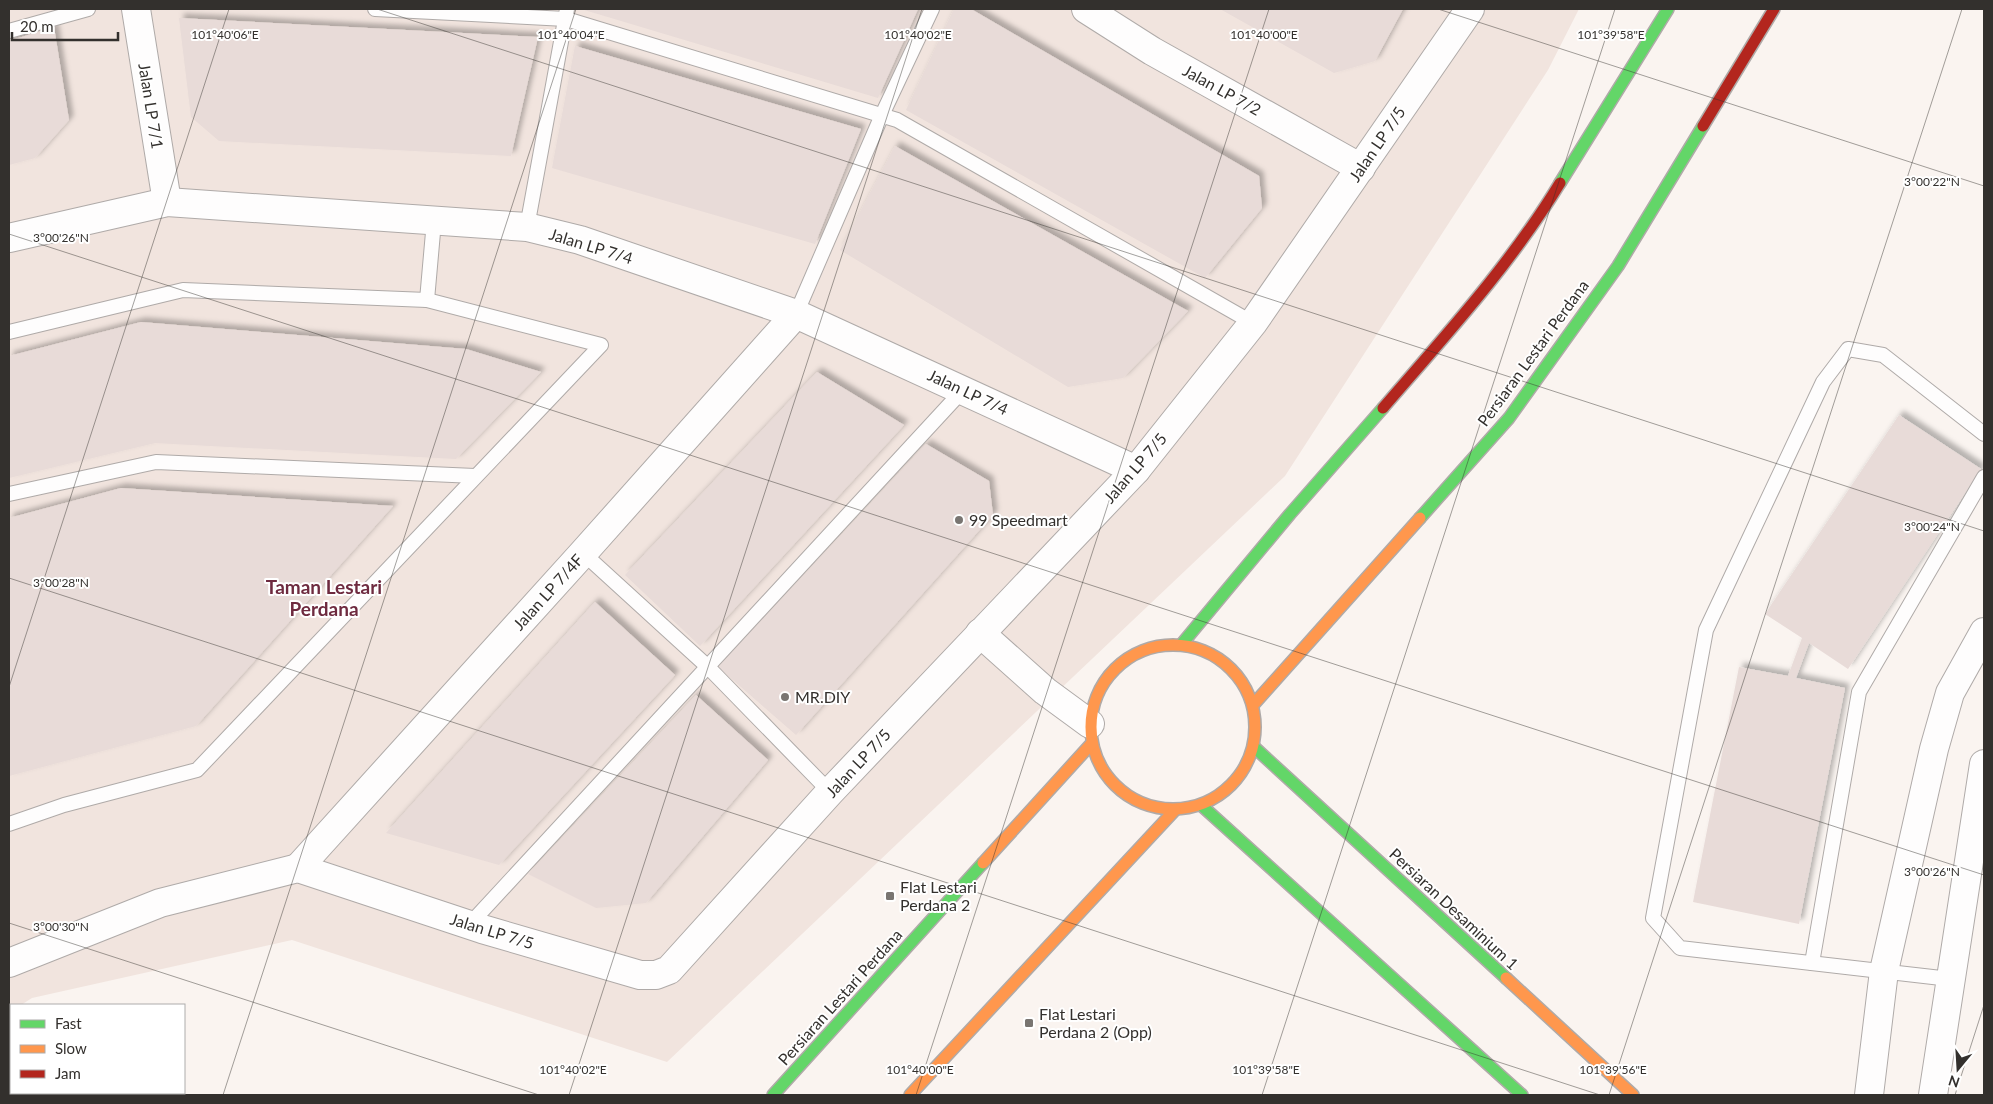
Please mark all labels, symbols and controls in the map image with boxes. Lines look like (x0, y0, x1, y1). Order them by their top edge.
scale bar (12, 10, 119, 42)
text: 20 m (20, 17, 54, 35)
text: 101°40'06"E (191, 27, 259, 42)
text: 101°40'04"E (537, 27, 605, 42)
text: 101°40'02"E (884, 27, 952, 42)
text: 101°40'00"E (1230, 27, 1298, 42)
text: 101°39'58"E (1577, 27, 1645, 42)
street label: Jalan LP 7/2 (1180, 60, 1265, 119)
street label: Jalan LP 7/1 (135, 62, 168, 150)
street label: Jalan LP 7/5 (1345, 103, 1409, 185)
text: 3°00'22"N (1904, 174, 1960, 189)
street label: Jalan LP 7/4 (547, 224, 635, 267)
text: 3°00'26"N (33, 230, 89, 245)
street label: Persiaran Lestari Perdana (1473, 276, 1592, 430)
street label: Jalan LP 7/4 (925, 365, 1011, 418)
street label: Jalan LP 7/5 (1099, 429, 1170, 507)
place label: 99 Speedmart (969, 510, 1068, 529)
marker: 99 Speedmart (953, 514, 965, 526)
text: 3°00'24"N (1904, 519, 1960, 534)
street label: Jalan LP 7/4F (509, 550, 587, 633)
text: 3°00'28"N (33, 575, 89, 590)
district label: Taman Lestari Perdana (266, 575, 382, 620)
place label: MR.DIY (795, 687, 850, 706)
marker: MR.DIY (779, 691, 791, 703)
street label: Jalan LP 7/5 (821, 725, 894, 801)
street label: Persiaran Desaminium 1 (1386, 844, 1523, 973)
text: 3°00'26"N (1904, 864, 1960, 879)
place label: Flat Lestari Perdana 2 (900, 877, 977, 914)
marker: Flat Lestari Perdana 2 (884, 890, 896, 902)
street label: Jalan LP 7/5 (448, 909, 536, 952)
text: 3°00'30"N (33, 919, 89, 934)
street label: Persiaran Lestari Perdana (774, 925, 906, 1068)
legend (10, 1004, 185, 1094)
place label: Flat Lestari Perdana 2 (Opp) (1039, 1004, 1152, 1041)
text: Fast (55, 1014, 82, 1032)
marker: Flat Lestari Perdana 2 (Opp) (1023, 1017, 1035, 1029)
text: Slow (55, 1039, 87, 1057)
north arrow (1933, 1044, 1983, 1094)
text: 101°40'02"E (539, 1062, 607, 1077)
text: 101°40'00"E (886, 1062, 954, 1077)
text: 101°39'58"E (1232, 1062, 1300, 1077)
text: 101°39'56"E (1579, 1062, 1647, 1077)
text: Jam (55, 1064, 81, 1082)
text: N (1946, 1072, 1962, 1092)

